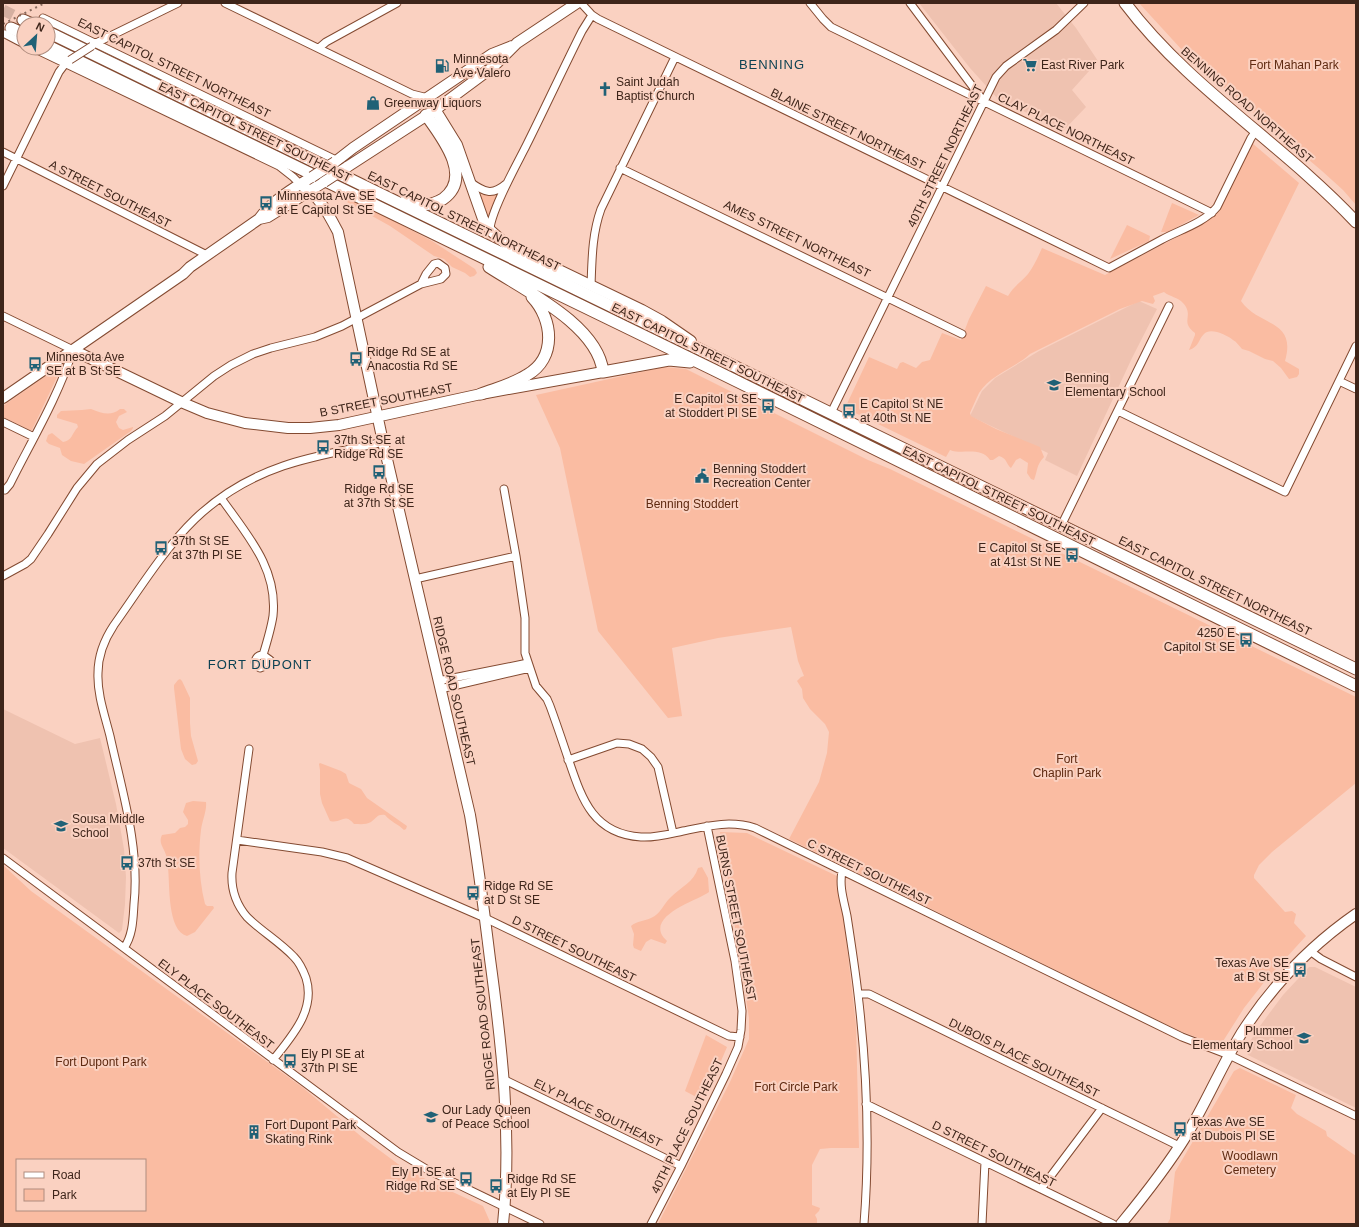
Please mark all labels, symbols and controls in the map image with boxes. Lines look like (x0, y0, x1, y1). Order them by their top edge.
street label: EAST CAPITOL STREET NORTHEAST (75, 15, 273, 121)
north arrow (16, 16, 56, 56)
text: N (34, 20, 47, 34)
street label: BENNING ROAD NORTHEAST (1178, 44, 1316, 166)
place label: Minnesota Ave Valero (453, 52, 511, 80)
district label: BENNING (739, 57, 805, 72)
supermarket icon: East River Park (1022, 57, 1038, 73)
fuel station icon: Minnesota Ave Valero (434, 58, 450, 74)
place label: East River Park (1041, 58, 1125, 72)
park label: Fort Mahan Park (1249, 58, 1340, 72)
place label: Saint Judah Baptist Church (616, 75, 695, 103)
street label: EAST CAPITOL STREET SOUTHEAST (157, 79, 354, 185)
church icon: Saint Judah Baptist Church (597, 81, 613, 97)
street label: 40TH STREET NORTHEAST (904, 82, 986, 230)
street label: BLAINE STREET NORTHEAST (768, 85, 928, 173)
street label: CLAY PLACE NORTHEAST (996, 90, 1137, 168)
shop icon: Greenway Liquors (365, 95, 381, 111)
place label: Greenway Liquors (384, 96, 481, 110)
street label: A STREET SOUTHEAST (47, 157, 174, 231)
street label: EAST CAPITOL STREET NORTHEAST (365, 168, 563, 274)
place label: Minnesota Ave SE at E Capitol St SE (277, 189, 375, 217)
bus stop icon: Minnesota Ave SE at E Capitol St SE (258, 195, 274, 211)
street label: AMES STREET NORTHEAST (721, 197, 873, 281)
street label: EAST CAPITOL STREET SOUTHEAST (610, 300, 807, 406)
place label: Ridge Rd SE at Anacostia Rd SE (367, 345, 458, 373)
place label: Minnesota Ave SE at B St SE (46, 350, 125, 378)
bus stop icon: Ridge Rd SE at Anacostia Rd SE (348, 351, 364, 367)
bus stop icon: Minnesota Ave SE at B St SE (27, 356, 43, 372)
place label: Benning Elementary School (1065, 371, 1166, 399)
school or university icon: Benning Elementary School (1046, 377, 1062, 393)
street label: B STREET SOUTHEAST (318, 380, 454, 420)
place label: E Capitol St SE at Stoddert Pl SE (665, 392, 757, 420)
place label: E Capitol St NE at 40th St NE (860, 397, 943, 425)
bus stop icon: E Capitol St SE at Stoddert Pl SE (760, 398, 776, 414)
bus stop icon: E Capitol St NE at 40th St NE (841, 403, 857, 419)
place label: 37th St SE at Ridge Rd SE (334, 433, 405, 461)
bus stop icon: 37th St SE at Ridge Rd SE (315, 439, 331, 455)
street label: EAST CAPITOL STREET SOUTHEAST (901, 443, 1098, 549)
place label: Benning Stoddert Recreation Center (713, 462, 810, 490)
bus stop icon: Ridge Rd SE at 37th St SE (371, 464, 387, 480)
public building icon: Benning Stoddert Recreation Center (694, 468, 710, 484)
place label: Ridge Rd SE at 37th St SE (344, 482, 414, 510)
park label: Benning Stoddert (646, 497, 739, 511)
street label: EAST CAPITOL STREET NORTHEAST (1116, 533, 1314, 639)
place label: 37th St SE at 37th Pl SE (172, 534, 242, 562)
bus stop icon: 37th St SE at 37th Pl SE (153, 540, 169, 556)
place label: E Capitol St SE at 41st St NE (978, 541, 1061, 569)
bus stop icon: E Capitol St SE at 41st St NE (1064, 547, 1080, 563)
street label: RIDGE ROAD SOUTHEAST (430, 615, 478, 768)
place label: 4250 E Capitol St SE (1164, 626, 1235, 654)
bus stop icon: 4250 E Capitol St SE (1238, 632, 1254, 648)
district label: FORT DUPONT (208, 657, 312, 672)
park label: Fort Chaplin Park (1033, 752, 1102, 780)
place label: Sousa Middle School (72, 812, 145, 840)
school or university icon: Sousa Middle School (53, 818, 69, 834)
street label: BURNS STREET SOUTHEAST (713, 834, 759, 1003)
street label: C STREET SOUTHEAST (805, 836, 934, 908)
bus stop icon: 37th St SE (119, 855, 135, 871)
place label: 37th St SE (138, 856, 195, 870)
place label: Ridge Rd SE at D St SE (484, 879, 553, 907)
bus stop icon: Ridge Rd SE at D St SE (465, 885, 481, 901)
street label: D STREET SOUTHEAST (510, 913, 639, 985)
street label: RIDGE ROAD SOUTHEAST (468, 937, 498, 1091)
street label: ELY PLACE SOUTHEAST (156, 956, 277, 1052)
place label: Texas Ave SE at B St SE (1215, 956, 1289, 984)
bus stop icon: Texas Ave SE at B St SE (1292, 962, 1308, 978)
street label: DUBOIS PLACE SOUTHEAST (947, 1015, 1102, 1101)
place label: Plummer Elementary School (1192, 1024, 1293, 1052)
school or university icon: Plummer Elementary School (1296, 1030, 1312, 1046)
place label: Ely Pl SE at 37th Pl SE (301, 1047, 365, 1075)
bus stop icon: Ely Pl SE at 37th Pl SE (282, 1053, 298, 1069)
park label: Fort Dupont Park (55, 1055, 148, 1069)
street label: 40TH PLACE SOUTHEAST (648, 1056, 726, 1196)
street label: ELY PLACE SOUTHEAST (532, 1076, 665, 1150)
park label: Fort Circle Park (754, 1080, 839, 1094)
place label: Our Lady Queen of Peace School (442, 1103, 531, 1131)
school or university icon: Our Lady Queen of Peace School (423, 1109, 439, 1125)
place label: Texas Ave SE at Dubois Pl SE (1191, 1115, 1275, 1143)
place label: Fort Dupont Park Skating Rink (265, 1118, 357, 1146)
street label: D STREET SOUTHEAST (930, 1118, 1059, 1190)
bus stop icon: Texas Ave SE at Dubois Pl SE (1172, 1121, 1188, 1137)
building icon: Fort Dupont Park Skating Rink (246, 1124, 262, 1140)
park label: Woodlawn Cemetery (1222, 1149, 1278, 1177)
legend (16, 1159, 146, 1211)
place label: Ely Pl SE at Ridge Rd SE (386, 1165, 456, 1193)
text: Road (52, 1168, 81, 1182)
bus stop icon: Ely Pl SE at Ridge Rd SE (458, 1171, 474, 1187)
place label: Ridge Rd SE at Ely Pl SE (507, 1172, 576, 1200)
bus stop icon: Ridge Rd SE at Ely Pl SE (488, 1178, 504, 1194)
text: Park (52, 1188, 78, 1202)

